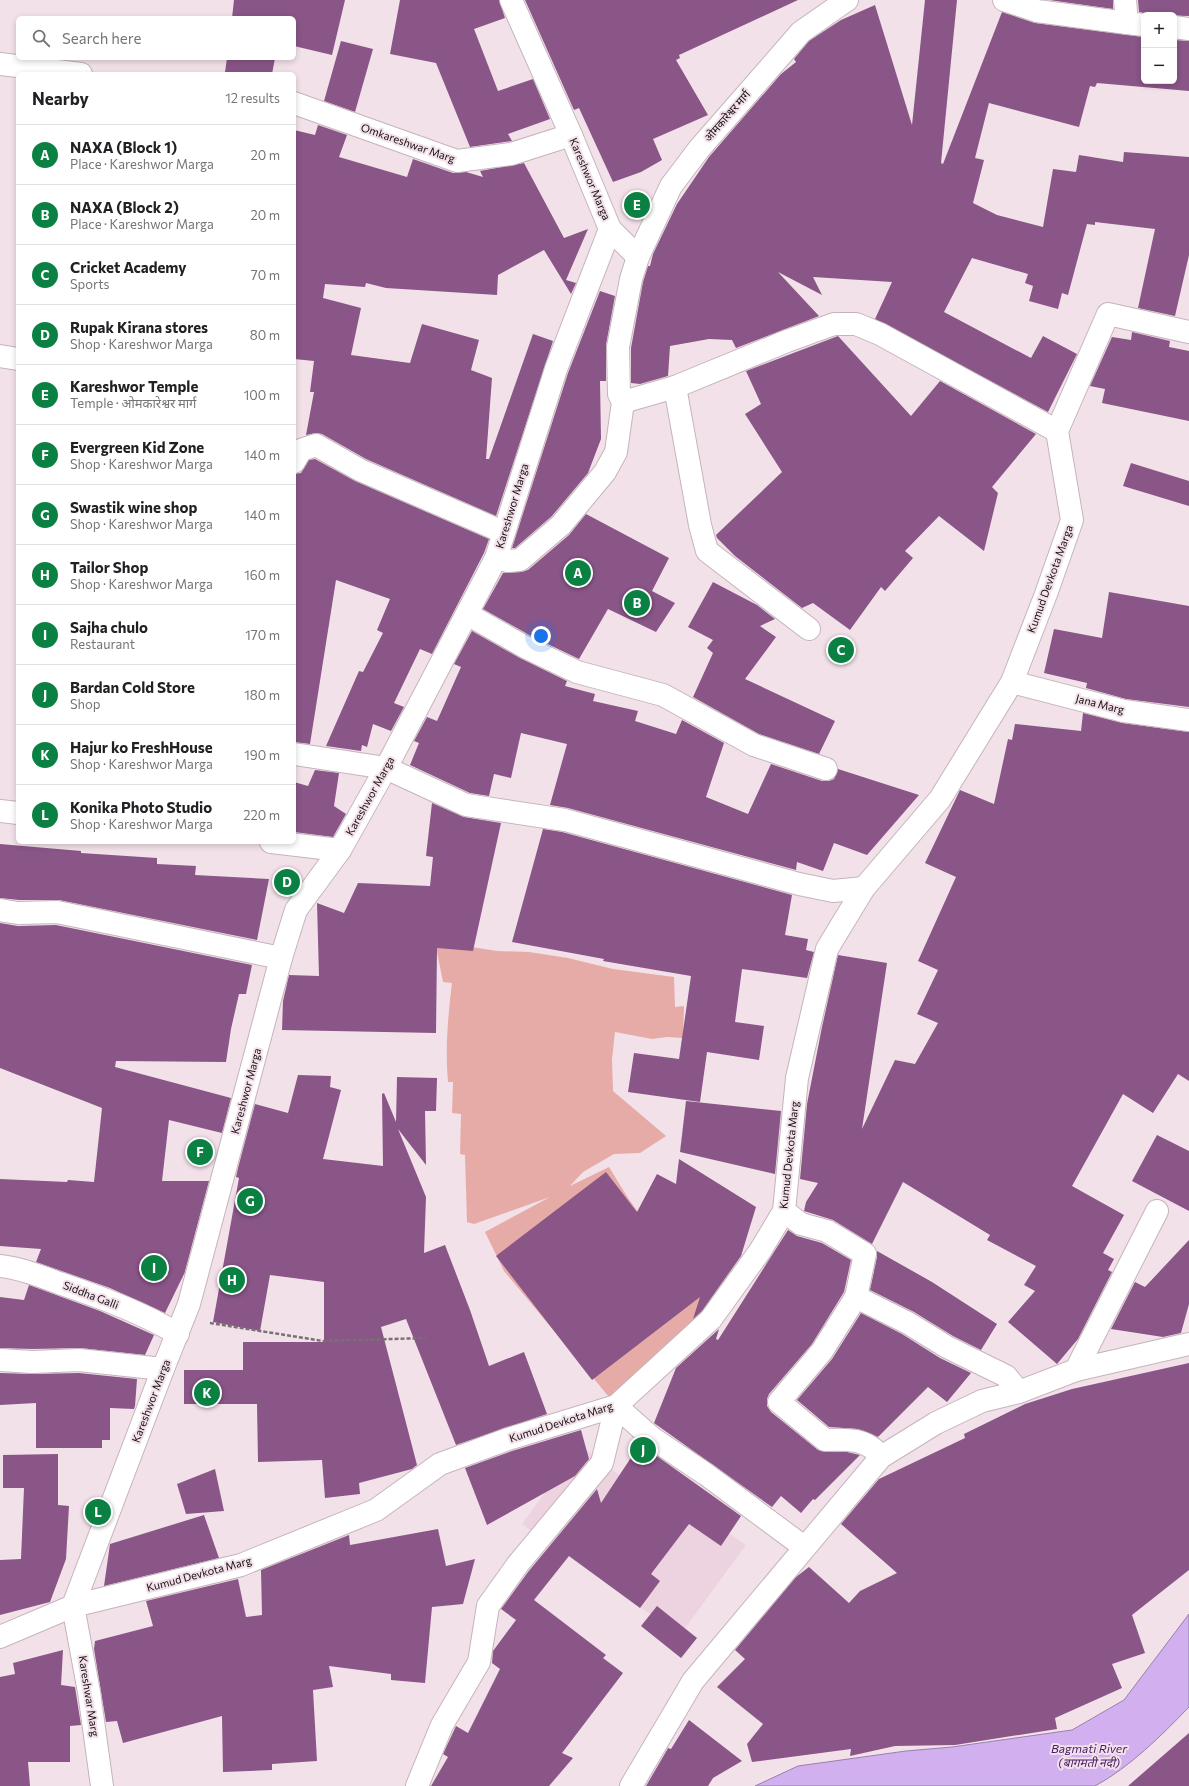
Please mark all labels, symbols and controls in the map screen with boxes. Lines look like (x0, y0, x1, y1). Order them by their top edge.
map controls (1141, 12, 1177, 84)
button: + (1141, 12, 1177, 48)
search box (16, 16, 296, 60)
icon: search (30, 27, 52, 49)
text: Search here (62, 29, 141, 47)
button: − (1141, 48, 1177, 84)
street label: ओमकारेश्वर मार्ग (701, 87, 753, 144)
text: Nearby (32, 88, 89, 109)
text: 12 results (225, 90, 280, 106)
street label: Omkareshwar Marg (359, 120, 457, 165)
street label: Kareshwor Marga (567, 136, 614, 222)
text: NAXA (Block 1) (70, 138, 177, 156)
text: A (40, 147, 50, 163)
text: 20 m (251, 147, 280, 163)
text: Place · Kareshwor Marga (70, 156, 214, 172)
pin: E (624, 190, 650, 220)
text: NAXA (Block 2) (70, 198, 179, 216)
text: B (41, 207, 49, 223)
text: 20 m (251, 207, 280, 223)
text: Place · Kareshwor Marga (70, 216, 214, 232)
text: Cricket Academy (70, 258, 187, 276)
text: C (41, 267, 49, 283)
text: 70 m (251, 267, 280, 283)
text: Sports (70, 276, 110, 292)
text: Rupak Kirana stores (70, 318, 208, 336)
text: D (40, 327, 50, 343)
text: 80 m (250, 327, 280, 343)
text: Shop · Kareshwor Marga (70, 336, 213, 352)
text: Kareshwor Temple (70, 377, 198, 395)
text: E (41, 387, 49, 403)
text: 100 m (244, 387, 280, 403)
text: Temple · ओमकारेश्वर मार्ग (70, 395, 196, 411)
text: Evergreen Kid Zone (70, 438, 204, 456)
text: F (41, 447, 49, 463)
text: 140 m (244, 447, 280, 463)
text: Shop · Kareshwor Marga (70, 456, 213, 472)
street label: Kareshwor Marga (492, 462, 531, 550)
text: Swastik wine shop (70, 498, 197, 516)
text: G (40, 507, 50, 523)
text: 140 m (244, 507, 280, 523)
text: Shop · Kareshwor Marga (70, 516, 213, 532)
street label: Kumud Devkota Marga (1024, 523, 1075, 635)
text: Tailor Shop (70, 558, 148, 576)
pin: A (565, 558, 591, 588)
text: H (40, 567, 50, 583)
text: 160 m (244, 567, 280, 583)
text: Shop · Kareshwor Marga (70, 576, 213, 592)
pin: B (624, 588, 650, 618)
text: Sajha chulo (70, 618, 148, 636)
your location (531, 626, 551, 646)
text: I (43, 627, 47, 643)
text: 170 m (245, 627, 280, 643)
pin: C (828, 635, 854, 665)
text: Restaurant (70, 636, 135, 652)
text: Bardan Cold Store (70, 678, 195, 696)
text: J (43, 687, 47, 703)
text: 180 m (244, 687, 280, 703)
street label: Jana Marg (1074, 691, 1126, 717)
text: Shop (70, 696, 101, 712)
text: Hajur ko FreshHouse (70, 738, 213, 756)
text: K (40, 747, 50, 763)
text: 190 m (244, 747, 280, 763)
street label: Kareshwor Marga (342, 754, 397, 837)
text: Shop · Kareshwor Marga (70, 756, 213, 772)
text: Konika Photo Studio (70, 798, 212, 816)
text: L (41, 807, 49, 823)
text: 220 m (243, 807, 280, 823)
text: Shop · Kareshwor Marga (70, 816, 213, 832)
pin: D (274, 867, 300, 897)
street label: Kareshwor Marga (228, 1047, 263, 1135)
street label: Kumud Devkota Marg (776, 1100, 801, 1209)
pin: F (187, 1137, 213, 1167)
pin: G (237, 1186, 263, 1216)
pin: I (141, 1253, 167, 1283)
pin: H (219, 1265, 245, 1295)
street label: Siddha Galli (62, 1278, 121, 1311)
street label: Kareshwor Marga (129, 1357, 172, 1444)
pin: K (194, 1378, 220, 1408)
street label: Kumud Devkota Marg (507, 1399, 614, 1444)
pin: J (630, 1435, 656, 1465)
pin: L (85, 1497, 111, 1527)
street label: Kumud Devkota Marg (145, 1553, 253, 1594)
street label: Kareshwar Marg (77, 1655, 102, 1737)
water label: Bagmati River (बागमती नदी) (1051, 1741, 1128, 1769)

